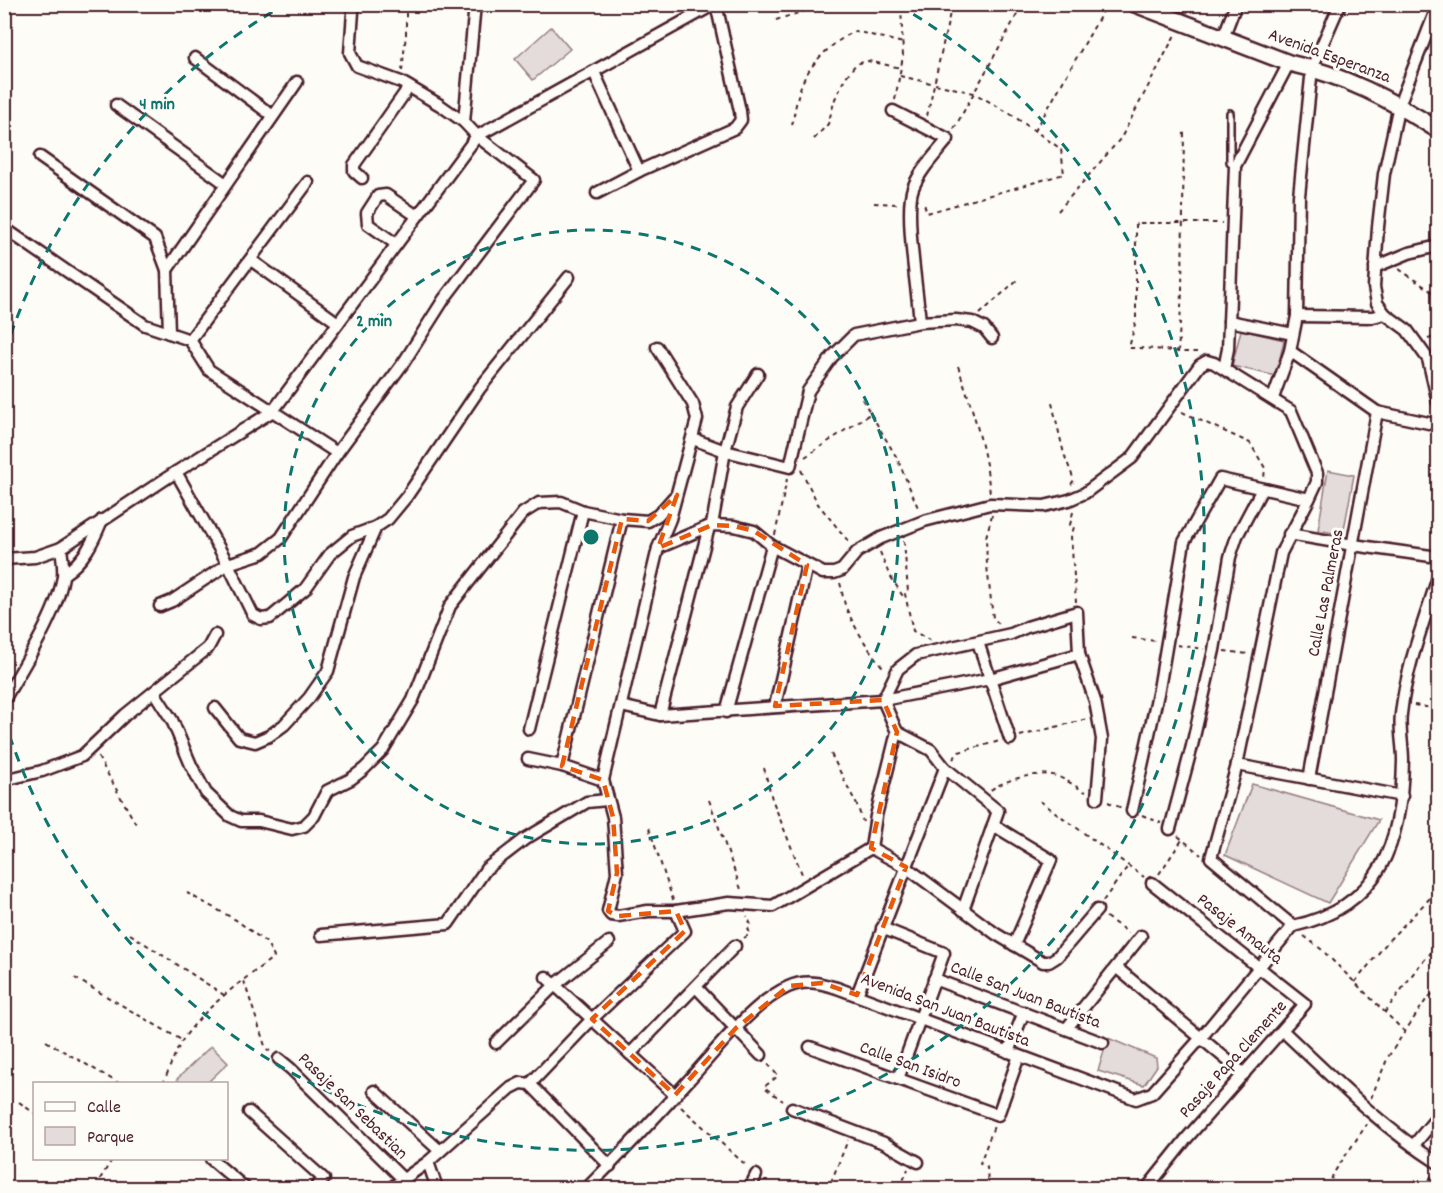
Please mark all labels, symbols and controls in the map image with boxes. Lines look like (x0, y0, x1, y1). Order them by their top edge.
street label: Avenida Esperanza (1264, 23, 1394, 91)
text: 4 min (139, 93, 175, 118)
text: 2 min (356, 310, 392, 335)
centre of rings (581, 527, 601, 547)
street label: Calle Las Palmeras (1302, 527, 1352, 659)
street label: Pasaje Amauta (1191, 888, 1288, 972)
street label: Calle San Juan Bautista (946, 956, 1104, 1036)
street label: Avenida San Juan Bautista (857, 967, 1034, 1055)
street label: Pasaje Papa Clemente (1174, 995, 1294, 1125)
street label: Calle San Isidro (856, 1036, 964, 1096)
street label: Pasaje San Sebastian (291, 1048, 413, 1166)
legend (33, 1082, 228, 1160)
text: Calle (87, 1096, 121, 1121)
text: Parque (87, 1126, 134, 1151)

